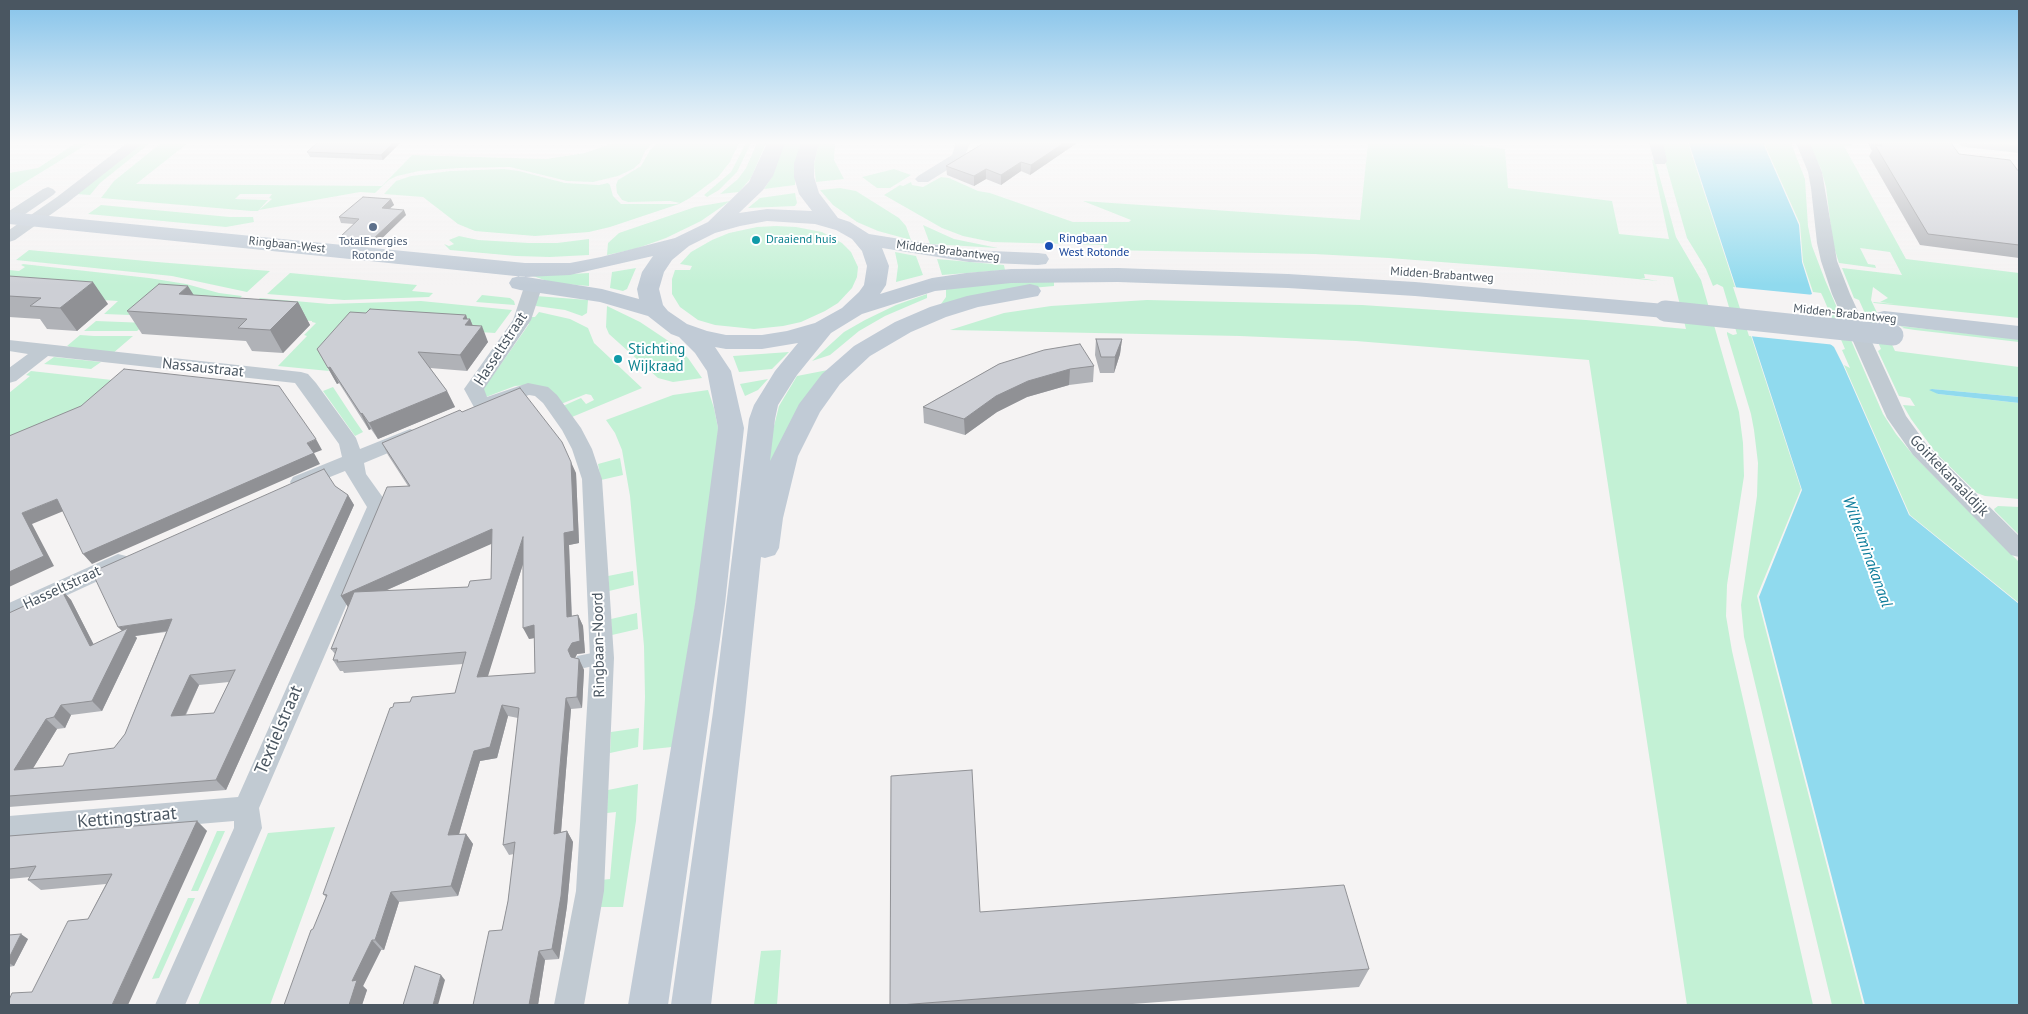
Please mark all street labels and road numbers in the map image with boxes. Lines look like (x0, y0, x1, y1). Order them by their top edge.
street label: Ringbaan-West (248, 234, 326, 256)
street label: Midden-Brabantweg (896, 238, 1000, 264)
street label: Midden-Brabantweg (1390, 264, 1494, 286)
street label: Midden-Brabantweg (1793, 301, 1897, 327)
street label: Hasseltstraat (471, 309, 531, 389)
street label: Nassaustraat (161, 355, 245, 381)
street label: Goirkekanaaldijk (1906, 432, 1992, 520)
street label: Hasseltstraat (20, 562, 104, 614)
street label: Ringbaan-Noord (589, 592, 609, 698)
street label: Textielstraat (251, 682, 307, 778)
street label: Kettingstraat (76, 803, 178, 833)

